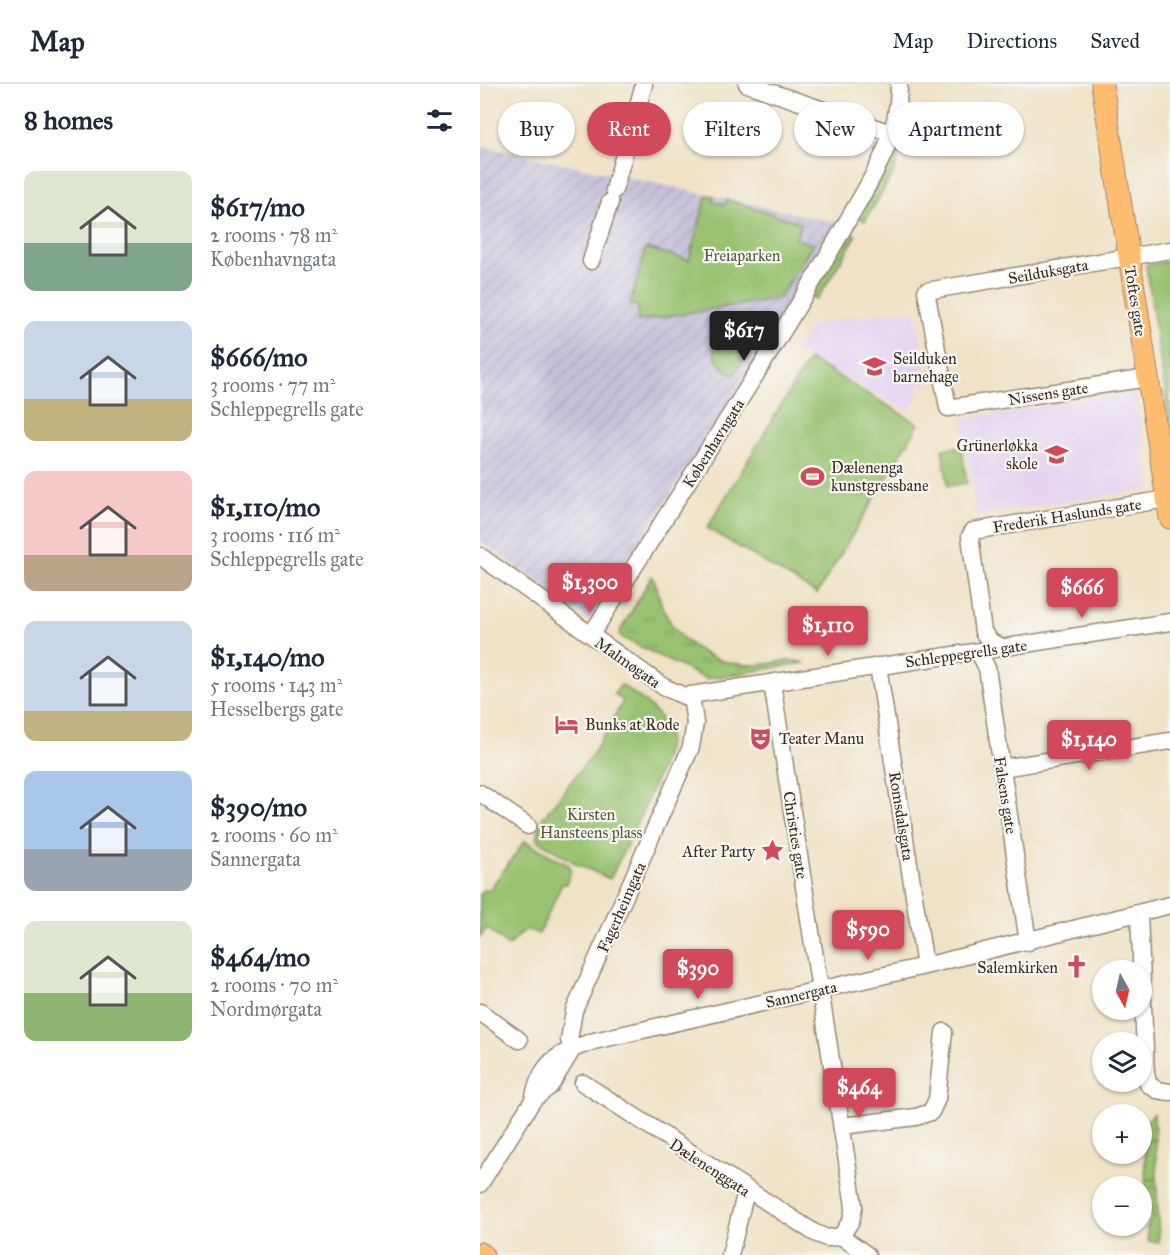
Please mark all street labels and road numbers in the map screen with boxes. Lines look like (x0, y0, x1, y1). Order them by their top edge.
street label: Seilduksgata (1007, 255, 1090, 289)
street label: Toftes gate (1120, 264, 1151, 338)
street label: Nissens gate (1007, 378, 1090, 410)
street label: Københavngata (679, 395, 749, 492)
street label: Frederik Haslunds gate (991, 494, 1143, 538)
street label: Malmøgata (591, 633, 664, 693)
street label: Schleppegrells gate (904, 635, 1029, 672)
street label: Falsens gate (989, 755, 1021, 836)
street label: Romsdalsgata (884, 770, 918, 862)
street label: Christies gate (778, 790, 812, 881)
street label: Fagerheimgata (593, 859, 651, 956)
street label: Sannergata (764, 977, 839, 1013)
street label: Dælenenggata (665, 1134, 754, 1201)

